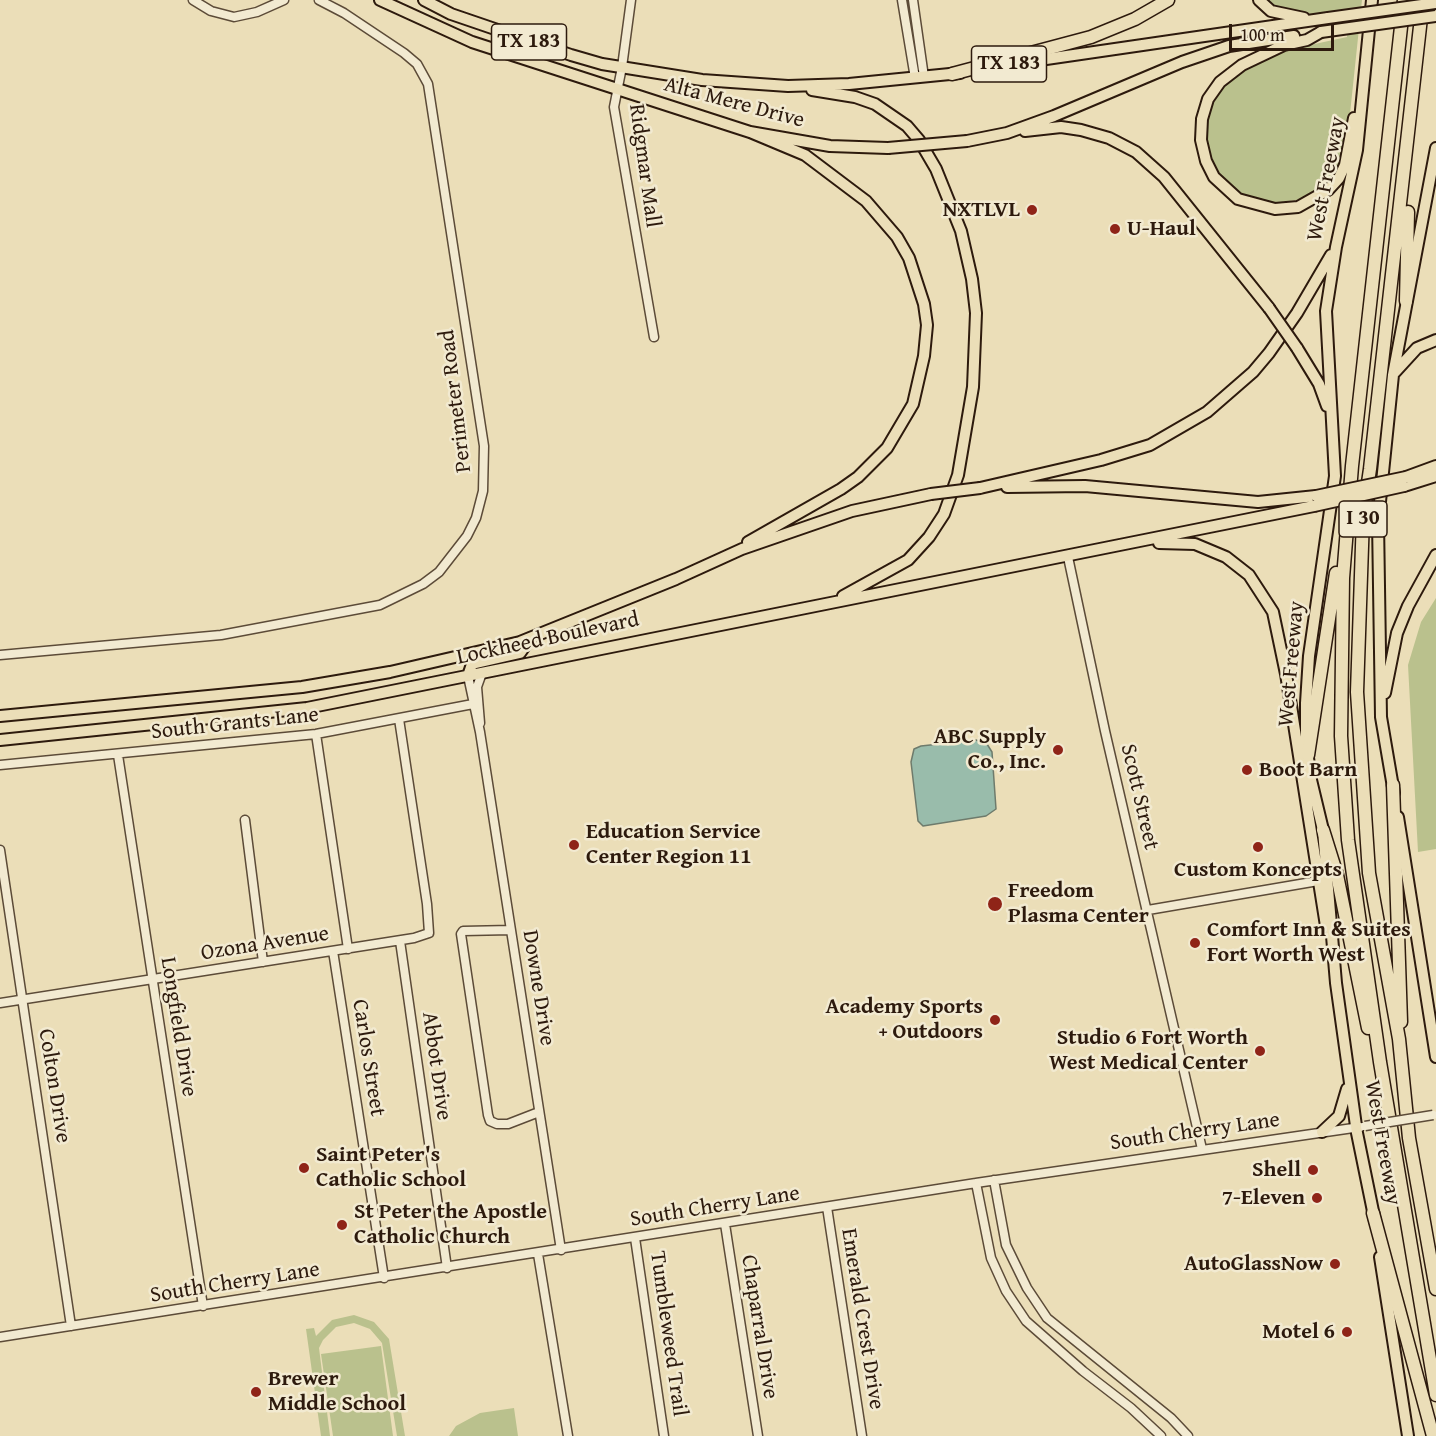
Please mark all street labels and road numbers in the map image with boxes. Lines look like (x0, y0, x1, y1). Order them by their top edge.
road number: TX 183 (492, 24, 566, 60)
road number: TX 183 (972, 46, 1046, 82)
street label: Alta Mere Drive (661, 72, 807, 134)
street label: Ridgmar Mall (622, 102, 666, 230)
street label: West Freeway (1302, 115, 1352, 243)
street label: Perimeter Road (434, 328, 478, 474)
road number: I 30 (1339, 501, 1387, 537)
street label: West Freeway (1273, 600, 1311, 728)
street label: Lockheed Boulevard (454, 607, 642, 671)
street label: South Grants Lane (150, 702, 320, 746)
street label: Scott Street (1114, 742, 1164, 852)
street label: Ozona Avenue (199, 921, 331, 967)
street label: Downe Drive (516, 928, 560, 1048)
street label: Longfield Drive (154, 955, 202, 1099)
street label: Carlos Street (346, 998, 390, 1118)
street label: Abbot Drive (415, 1010, 457, 1122)
street label: Colton Drive (32, 1027, 76, 1145)
street label: West Freeway (1358, 1079, 1406, 1207)
street label: South Cherry Lane (1108, 1107, 1282, 1157)
street label: South Cherry Lane (628, 1181, 802, 1233)
street label: Emerald Crest Drive (835, 1226, 889, 1412)
street label: Tumbleweed Trail (643, 1250, 693, 1418)
street label: Chaparral Drive (735, 1253, 783, 1401)
street label: South Cherry Lane (148, 1257, 322, 1309)

